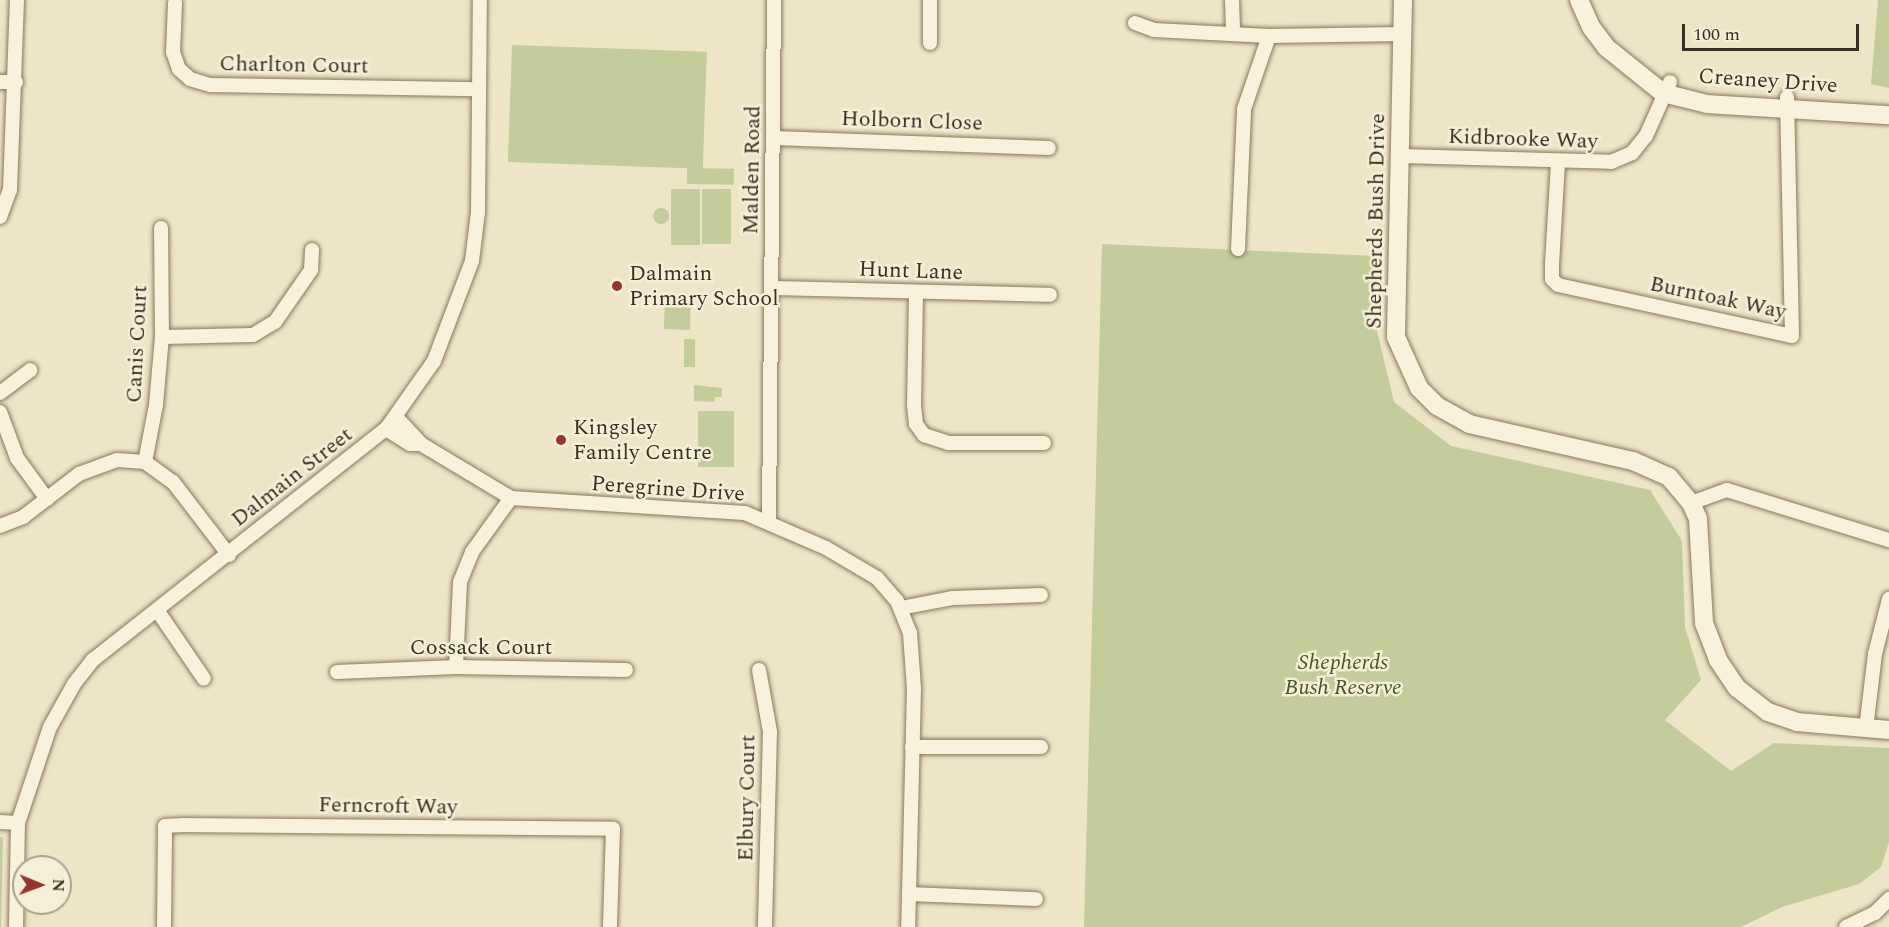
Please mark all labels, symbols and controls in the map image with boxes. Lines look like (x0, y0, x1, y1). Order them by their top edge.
scale bar (1685, 12, 1862, 50)
text: 100 m (1693, 21, 1740, 48)
street label: Charlton Court (219, 50, 369, 80)
street label: Creaney Drive (1697, 63, 1839, 99)
street label: Malden Road (738, 105, 766, 235)
street label: Holborn Close (841, 105, 983, 137)
street label: Shepherds Bush Drive (1361, 113, 1391, 329)
street label: Kidbrooke Way (1448, 123, 1598, 155)
street label: Hunt Lane (858, 256, 964, 286)
place label: Dalmain Primary School (629, 260, 779, 312)
street label: Burntoak Way (1647, 271, 1789, 325)
marker: Dalmain Primary School (610, 279, 624, 293)
street label: Canis Court (121, 284, 153, 404)
place label: Kingsley Family Centre (573, 414, 712, 466)
street label: Dalmain Street (226, 421, 358, 533)
marker: Kingsley Family Centre (554, 433, 568, 447)
street label: Peregrine Drive (590, 470, 746, 508)
street label: Cossack Court (410, 635, 552, 661)
park label: Shepherds Bush Reserve (1284, 649, 1402, 700)
street label: Elbury Court (733, 734, 761, 862)
street label: Ferncroft Way (318, 792, 458, 820)
north arrow (12, 855, 72, 915)
text: N (46, 879, 70, 892)

